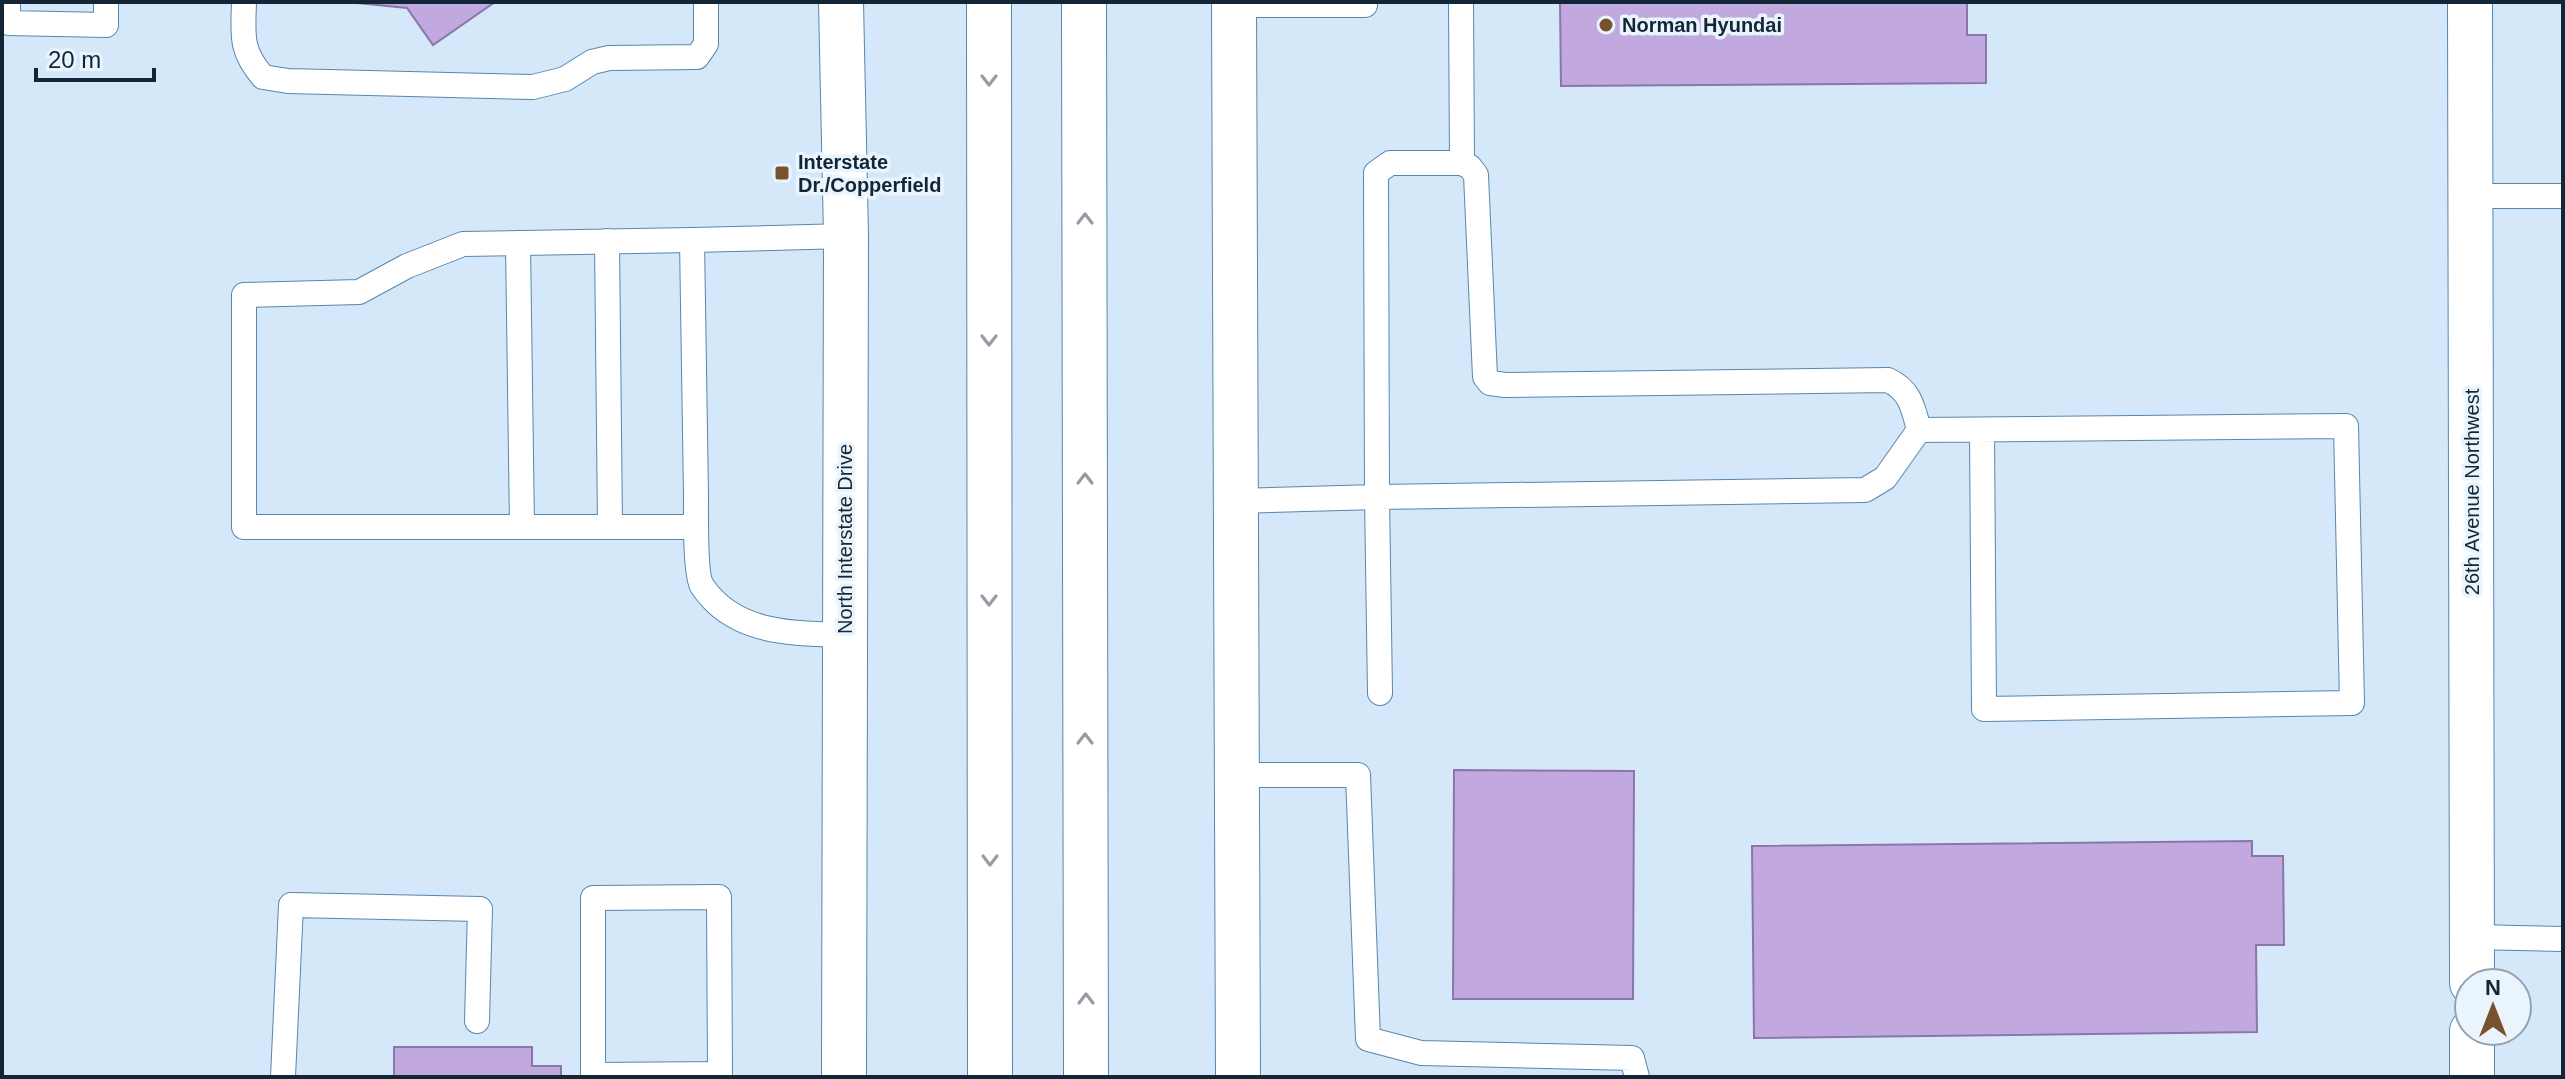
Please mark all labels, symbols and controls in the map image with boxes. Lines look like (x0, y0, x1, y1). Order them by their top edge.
place label: Norman Hyundai (1622, 14, 1782, 36)
marker: Norman Hyundai (1597, 16, 1615, 34)
scale bar (36, 32, 154, 82)
text: 20 m (48, 46, 101, 73)
one-way arrow (980, 74, 998, 87)
place label: Interstate Dr./Copperfield (798, 151, 941, 196)
marker: Interstate Dr./Copperfield (773, 164, 791, 182)
one-way arrow (1076, 212, 1094, 225)
one-way arrow (980, 334, 998, 347)
street label: 26th Avenue Northwest (2461, 388, 2483, 595)
street label: North Interstate Drive (834, 444, 856, 634)
one-way arrow (1076, 472, 1094, 485)
one-way arrow (980, 594, 998, 607)
one-way arrow (1076, 732, 1094, 745)
one-way arrow (981, 854, 999, 867)
north arrow (2453, 967, 2533, 1047)
text: N (2485, 975, 2501, 1000)
one-way arrow (1077, 992, 1095, 1005)

